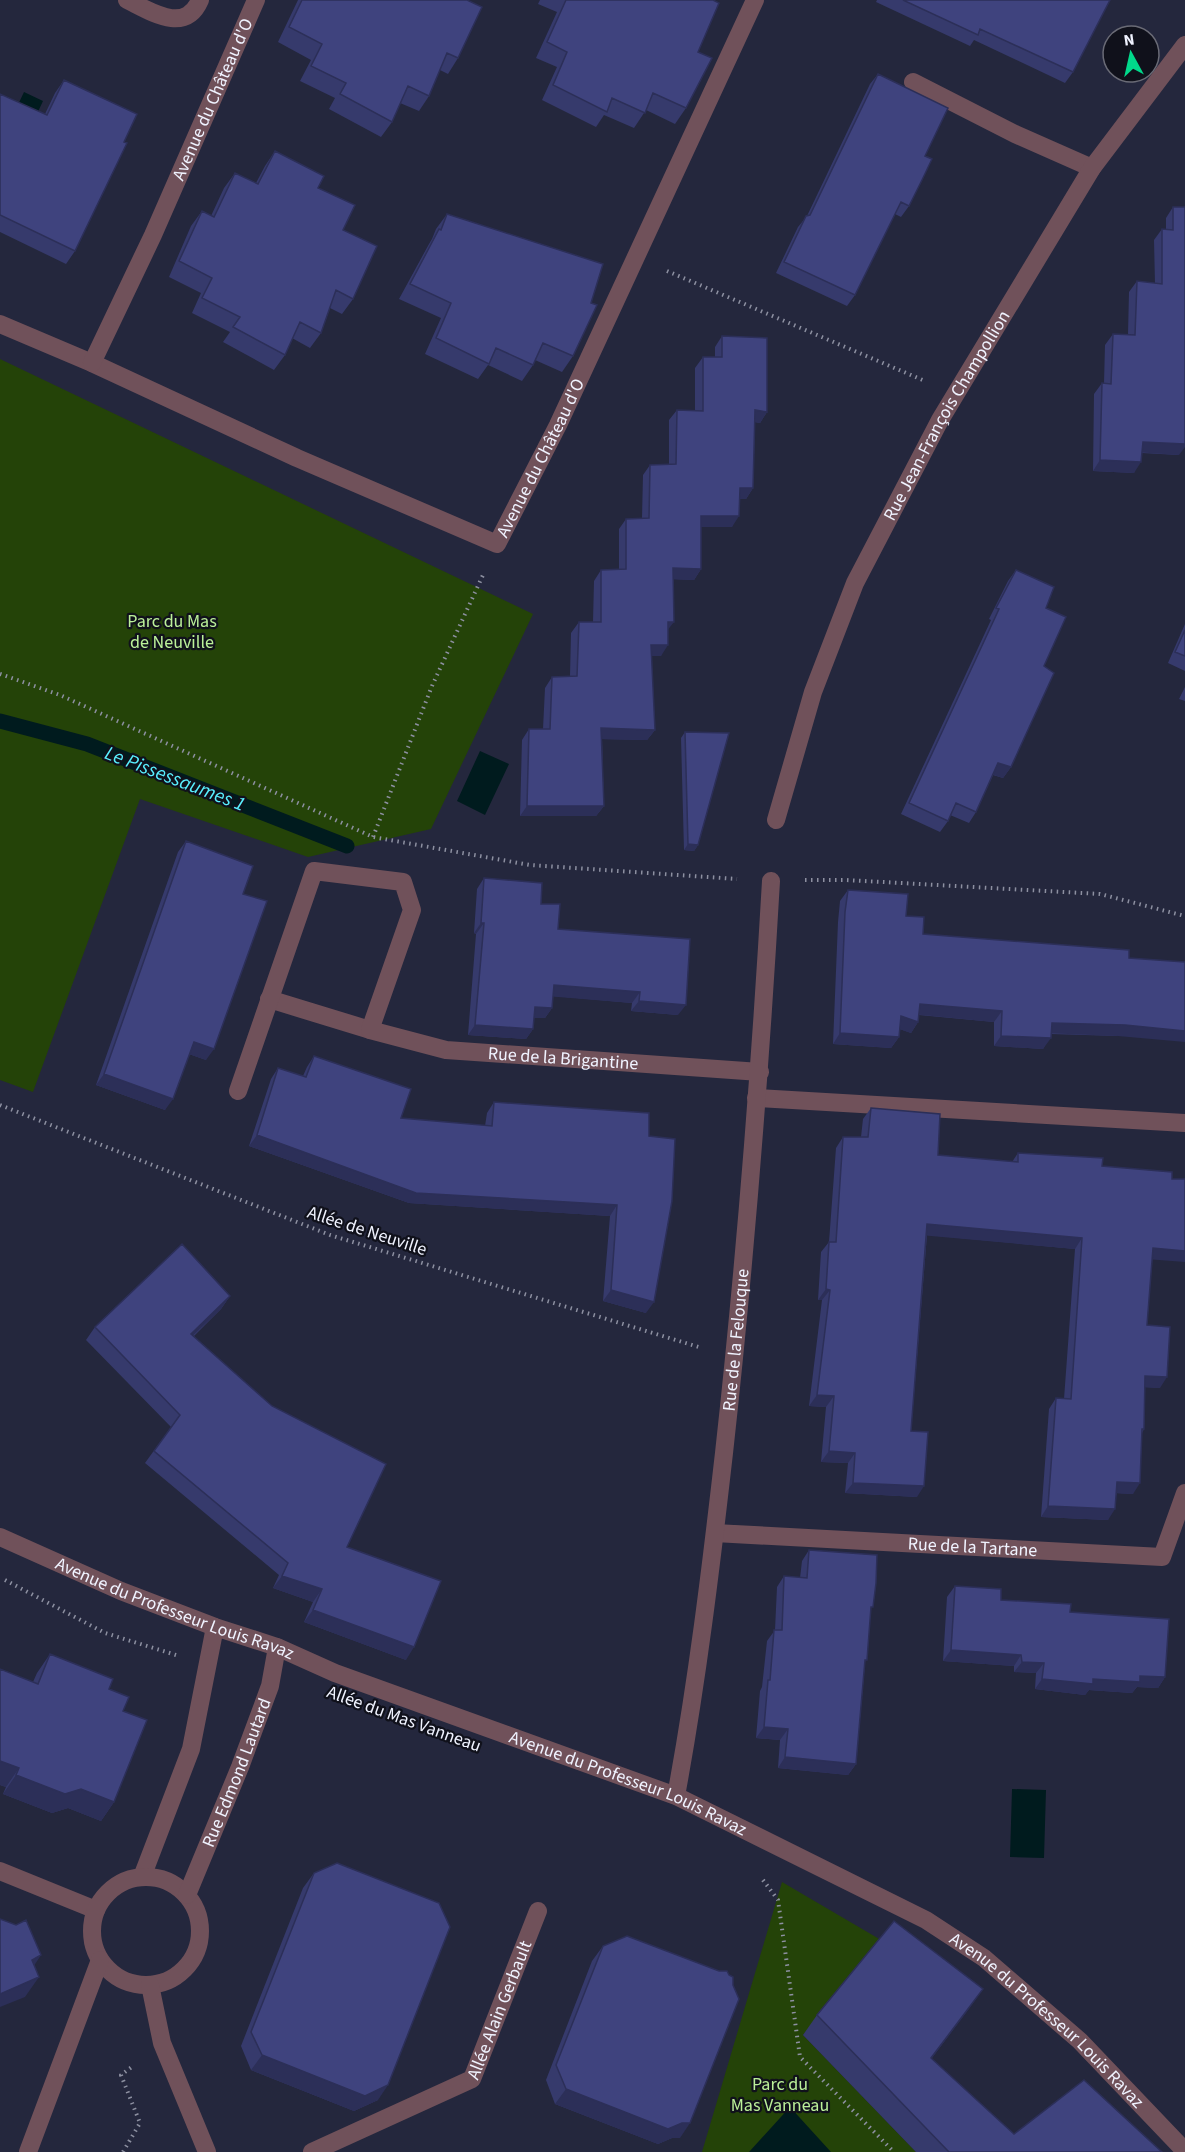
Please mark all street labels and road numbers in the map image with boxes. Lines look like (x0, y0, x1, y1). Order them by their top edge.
street label: Avenue du Château d'O (166, 14, 259, 184)
street label: Rue Jean-François Champollion (877, 306, 1016, 525)
street label: Avenue du Château d'O (490, 374, 590, 542)
street label: Rue de la Brigantine (487, 1040, 639, 1076)
street label: Allée de Neuville (304, 1200, 430, 1262)
street label: Rue de la Felouque (716, 1268, 755, 1412)
street label: Rue de la Tartane (907, 1531, 1038, 1563)
street label: Avenue du Professeur Louis Ravaz (52, 1551, 299, 1666)
street label: Allée du Mas Vanneau (323, 1680, 485, 1758)
street label: Rue Edmond Lautard (196, 1694, 277, 1851)
street label: Avenue du Professeur Louis Ravaz (506, 1724, 751, 1842)
street label: Avenue du Professeur Louis Ravaz (945, 1926, 1150, 2114)
street label: Allée Alain Gerbault (461, 1937, 538, 2083)

